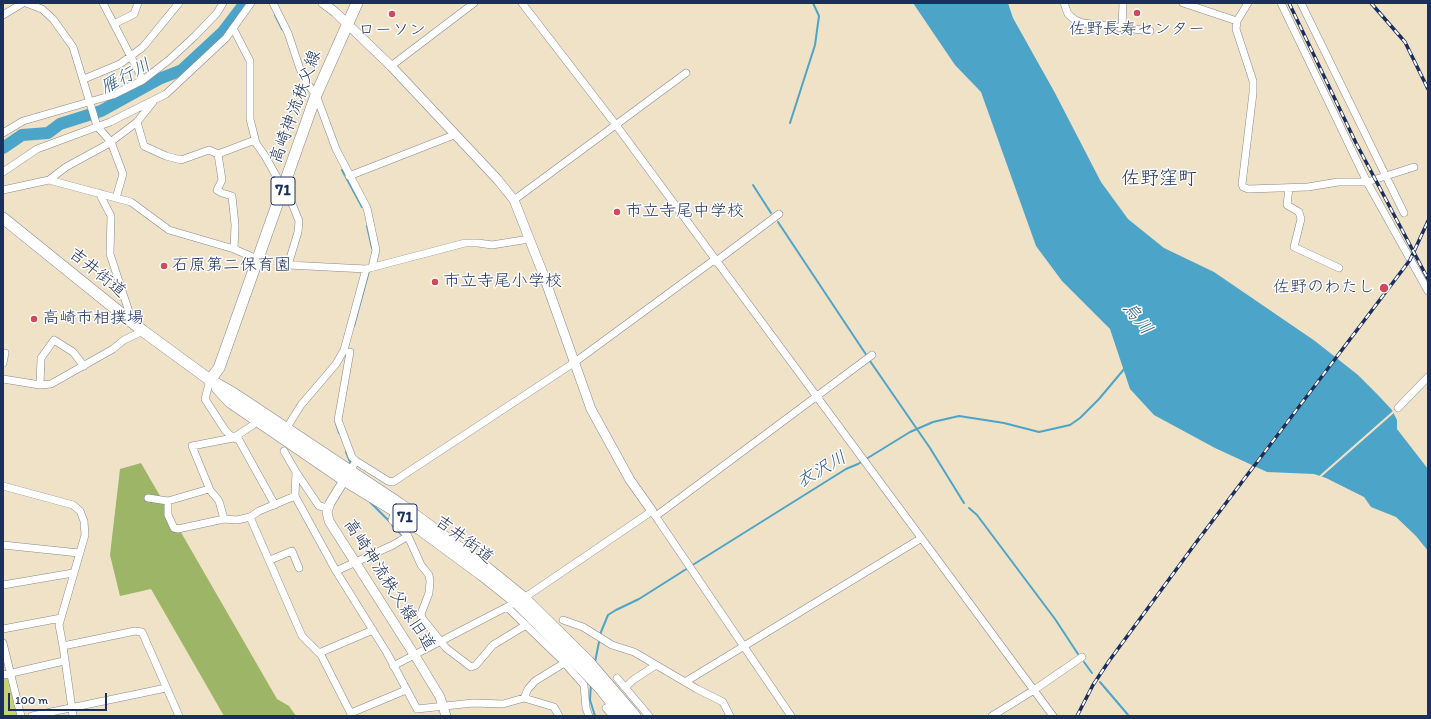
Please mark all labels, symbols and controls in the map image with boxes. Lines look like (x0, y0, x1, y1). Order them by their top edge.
marker: 佐野長寿センター (1132, 8, 1142, 18)
marker: ローソン (387, 9, 397, 19)
place label: 佐野長寿センター (1069, 20, 1205, 40)
place label: ローソン (358, 21, 426, 41)
street label: 高崎神流秩父線 (266, 48, 326, 166)
water label: 雁行川 (97, 55, 155, 99)
district label: 佐野窪町 (1121, 168, 1197, 190)
road number: 71 (271, 177, 295, 205)
place label: 市立寺尾中学校 (625, 202, 744, 222)
marker: 市立寺尾中学校 (612, 207, 622, 217)
street label: 吉井街道 (64, 244, 130, 302)
place label: 石原第二保育園 (172, 256, 291, 276)
marker: 石原第二保育園 (159, 261, 169, 271)
place label: 市立寺尾小学校 (443, 272, 562, 292)
marker: 市立寺尾小学校 (430, 277, 440, 287)
place label: 佐野のわたし (1273, 278, 1375, 298)
marker: 佐野のわたし (1378, 282, 1390, 294)
water label: 烏川 (1117, 298, 1157, 340)
place label: 高崎市相撲場 (42, 309, 144, 329)
marker: 高崎市相撲場 (29, 314, 39, 324)
water label: 衣沢川 (793, 447, 851, 493)
road number: 71 (393, 504, 417, 532)
street label: 吉井街道 (431, 511, 497, 569)
street label: 高崎神流秩父線旧道 (339, 515, 439, 655)
scale bar (10, 685, 109, 711)
text: 100 m (15, 693, 48, 707)

